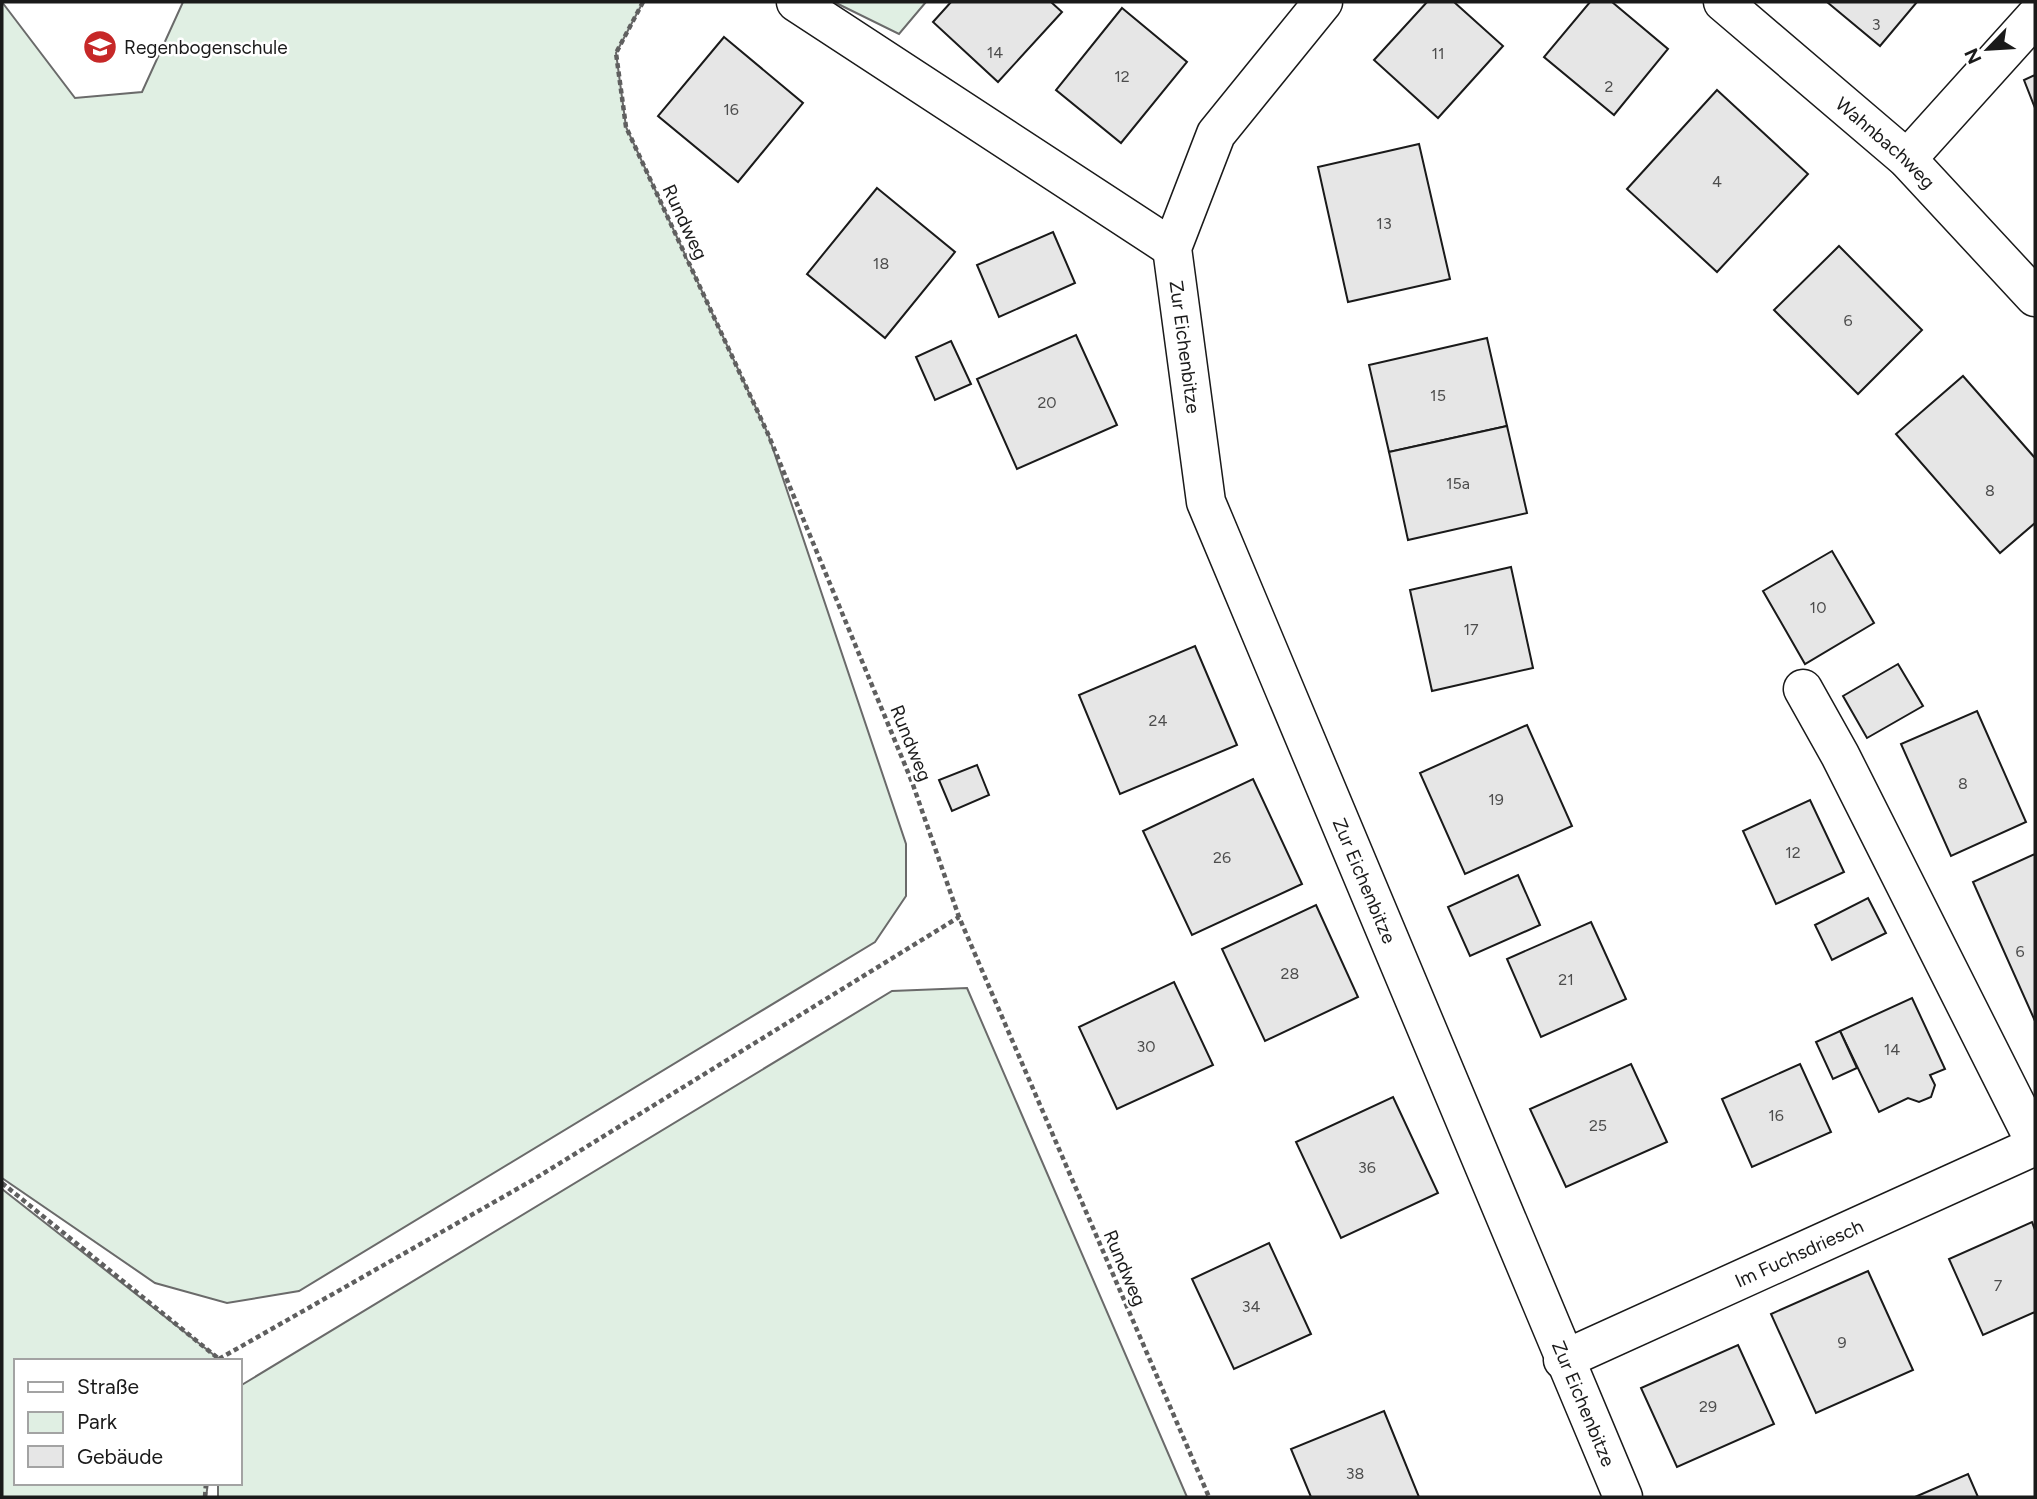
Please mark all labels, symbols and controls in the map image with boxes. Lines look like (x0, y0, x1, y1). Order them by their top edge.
north arrow (1953, 14, 2023, 84)
house number: 3 (1872, 15, 1880, 34)
school or university icon: Regenbogenschule (81, 28, 119, 66)
place label: Regenbogenschule (124, 36, 288, 59)
house number: 14 (987, 43, 1003, 62)
house number: 11 (1431, 44, 1445, 63)
text: N (1960, 44, 1987, 67)
house number: 12 (1114, 67, 1130, 86)
house number: 2 (1605, 77, 1613, 96)
street label: Wahnbachweg (1831, 92, 1940, 193)
house number: 16 (723, 100, 739, 119)
house number: 4 (1712, 172, 1722, 191)
street label: Rundweg (658, 181, 712, 263)
house number: 13 (1376, 214, 1392, 233)
house number: 18 (873, 254, 889, 273)
street label: Zur Eichenbitze (1165, 279, 1206, 415)
house number: 6 (1843, 311, 1853, 330)
house number: 15 (1430, 386, 1446, 405)
house number: 20 (1037, 393, 1057, 412)
house number: 15a (1446, 474, 1470, 493)
house number: 8 (1985, 481, 1995, 500)
house number: 10 (1810, 598, 1826, 617)
house number: 17 (1463, 620, 1479, 639)
street label: Rundweg (885, 701, 937, 785)
house number: 24 (1149, 711, 1167, 730)
house number: 8 (1958, 774, 1968, 793)
house number: 19 (1488, 790, 1504, 809)
street label: Zur Eichenbitze (1328, 814, 1401, 947)
house number: 12 (1785, 843, 1801, 862)
house number: 26 (1213, 848, 1231, 867)
house number: 6 (2015, 942, 2025, 961)
house number: 28 (1281, 964, 1299, 983)
house number: 21 (1558, 970, 1574, 989)
house number: 30 (1137, 1037, 1155, 1056)
house number: 14 (1884, 1040, 1900, 1059)
house number: 16 (1768, 1106, 1784, 1125)
house number: 25 (1589, 1116, 1607, 1135)
house number: 36 (1358, 1158, 1376, 1177)
street label: Im Fuchsdriesch (1731, 1214, 1867, 1292)
street label: Rundweg (1099, 1226, 1151, 1310)
house number: 7 (1994, 1276, 2003, 1295)
house number: 34 (1242, 1297, 1260, 1316)
house number: 9 (1837, 1333, 1847, 1352)
street label: Zur Eichenbitze (1547, 1337, 1620, 1470)
legend (14, 1359, 242, 1485)
text: Straße (77, 1374, 139, 1399)
house number: 29 (1699, 1397, 1717, 1416)
text: Park (77, 1409, 118, 1434)
text: Gebäude (77, 1444, 163, 1469)
house number: 38 (1346, 1464, 1364, 1483)

